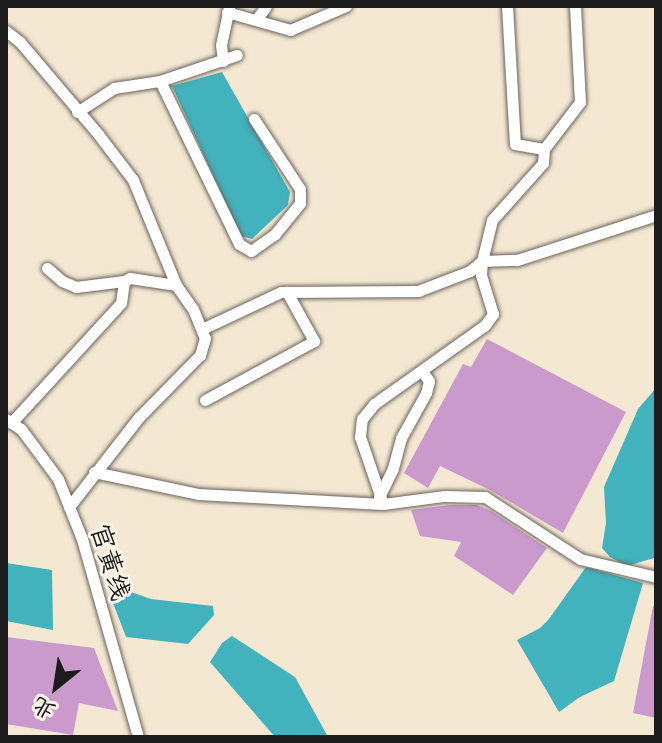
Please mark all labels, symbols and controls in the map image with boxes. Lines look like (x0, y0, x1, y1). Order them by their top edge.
street label: 官黄线 (84, 520, 136, 604)
north arrow (16, 647, 96, 727)
text: 北 (24, 686, 63, 731)

